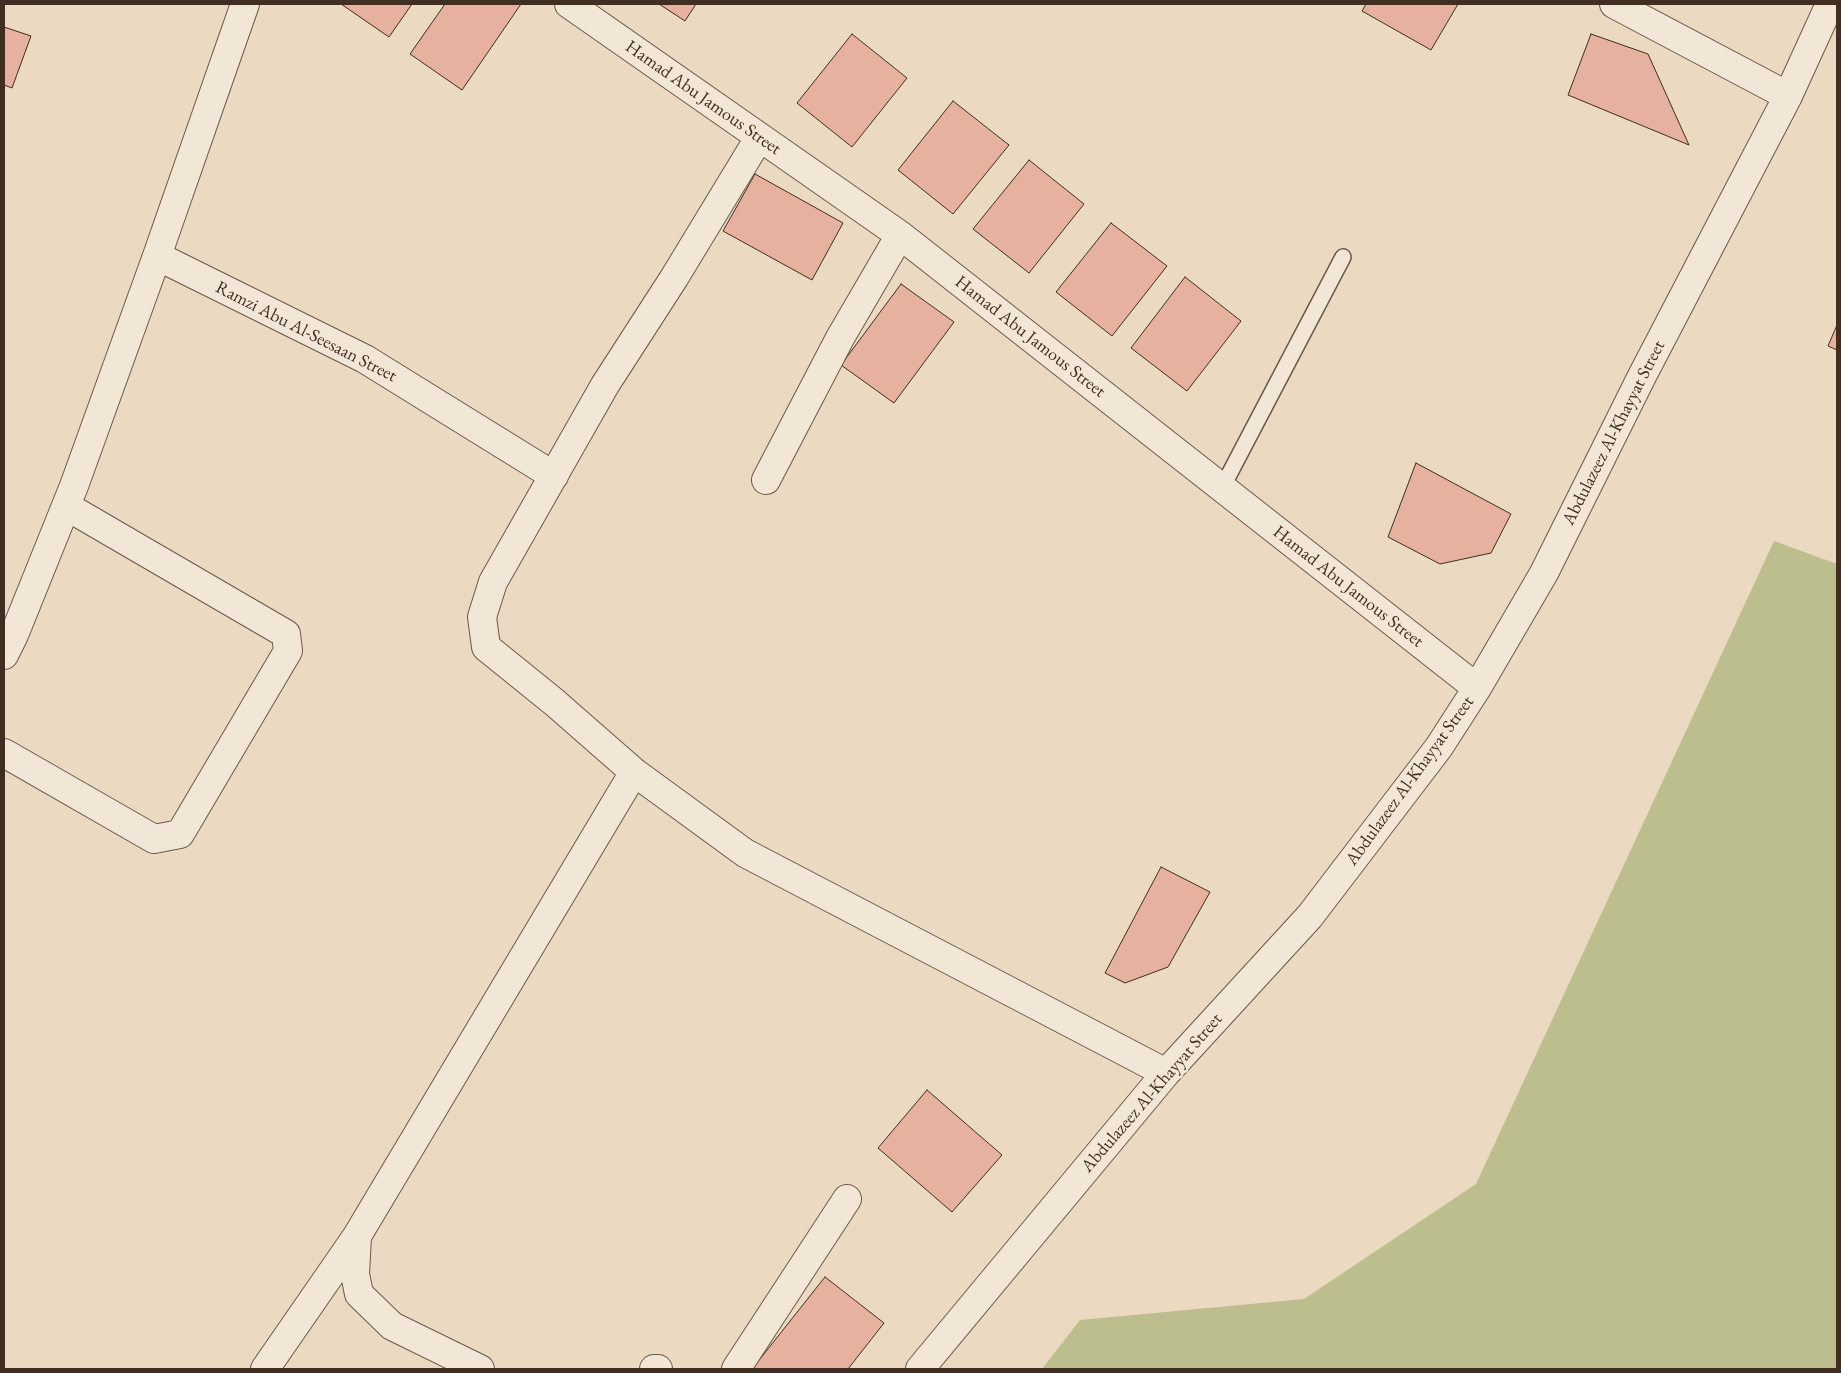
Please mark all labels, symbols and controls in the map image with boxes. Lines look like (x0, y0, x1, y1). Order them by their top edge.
street label: Hamad Abu Jamous Street (621, 36, 785, 160)
street label: Hamad Abu Jamous Street (950, 272, 1110, 402)
street label: Ramzi Abu Al-Seesaan Street (212, 277, 400, 387)
street label: Abdulazeez Al-Khayyat Street (1558, 337, 1670, 529)
street label: Hamad Abu Jamous Street (1268, 522, 1428, 652)
street label: Abdulazeez Al-Khayyat Street (1341, 692, 1479, 870)
street label: Abdulazeez Al-Khayyat Street (1077, 1009, 1227, 1177)

